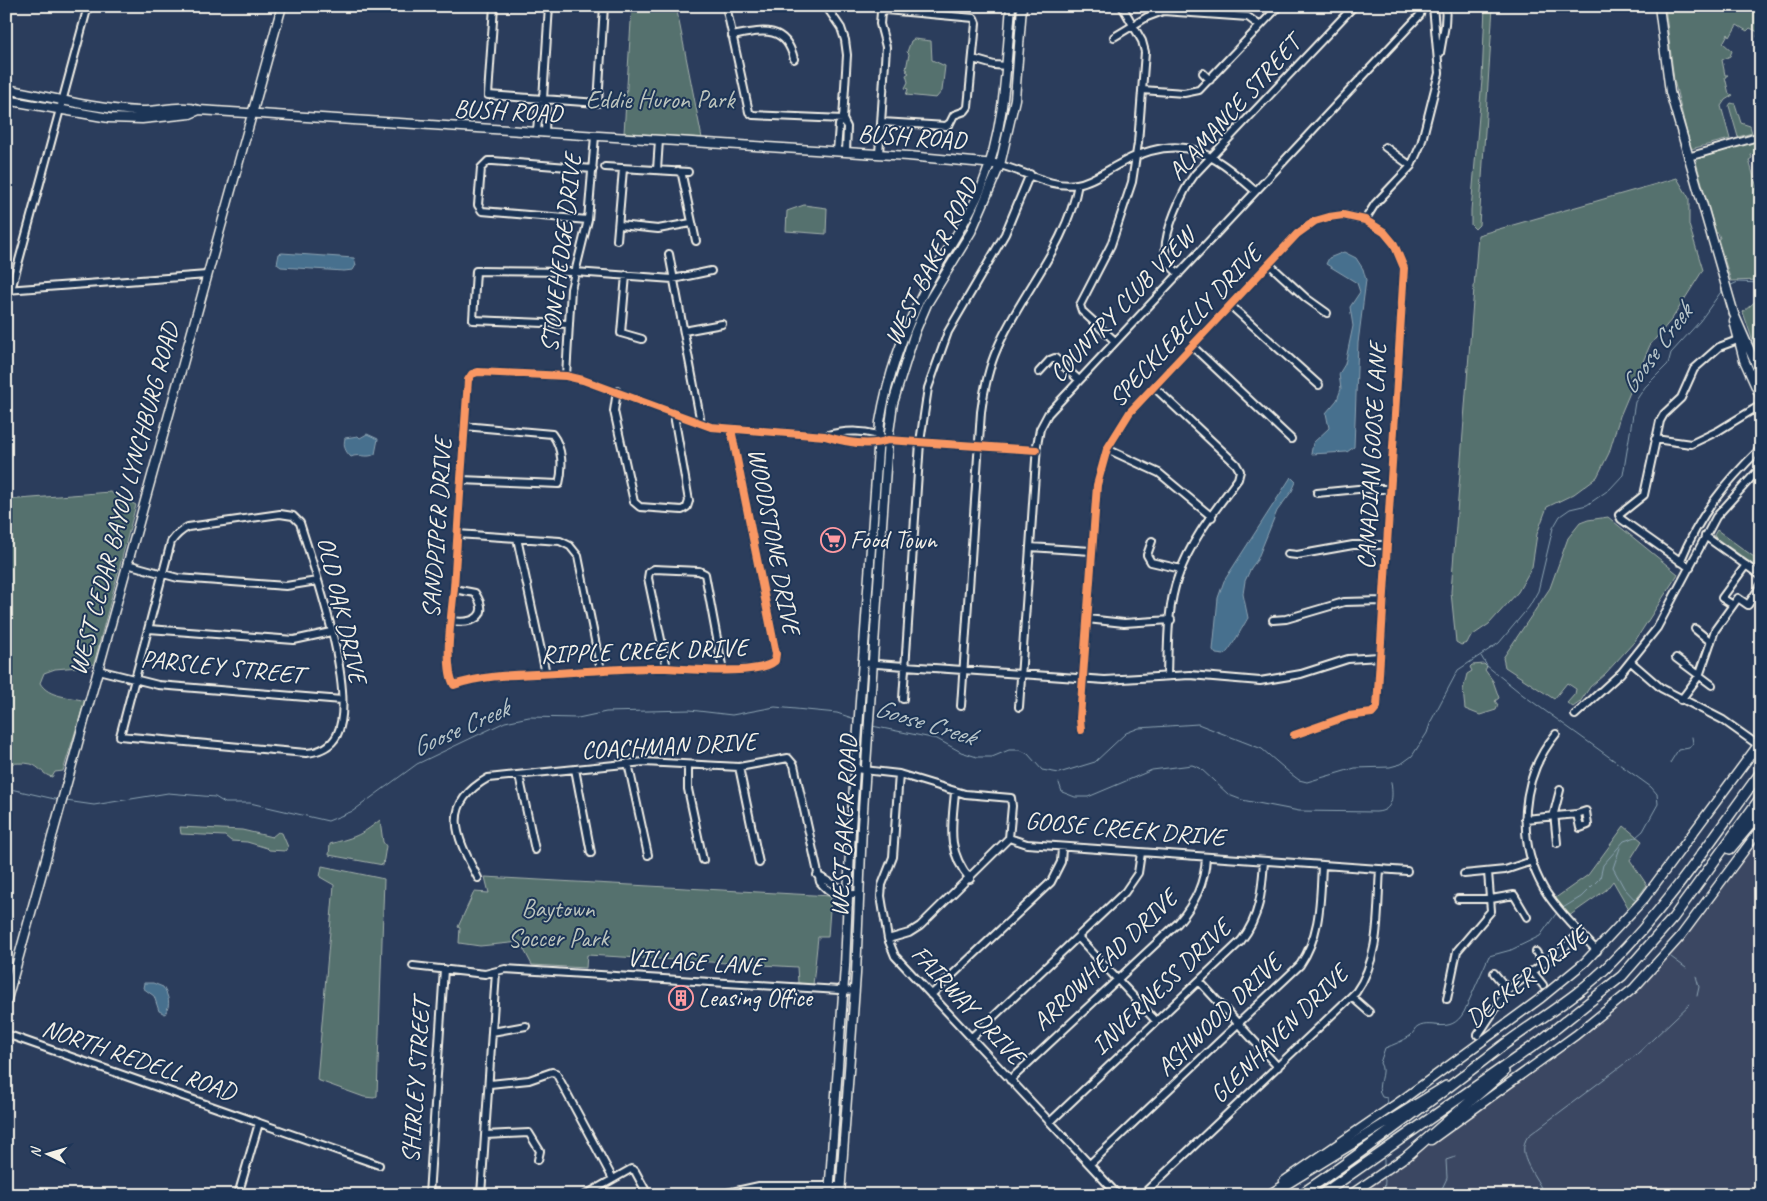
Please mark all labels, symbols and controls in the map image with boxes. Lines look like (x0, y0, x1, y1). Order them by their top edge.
street label: ALAMANCE STREET (1161, 24, 1312, 187)
park label: Eddie Huron Park (586, 84, 736, 116)
street label: BUSH ROAD (453, 92, 564, 130)
street label: BUSH ROAD (857, 117, 969, 157)
street label: STONEHEDGE DRIVE (533, 149, 589, 354)
street label: WEST BAKER ROAD (877, 172, 986, 351)
street label: COUNTRY CLUB VIEW (1042, 218, 1204, 389)
street label: SPECKLEBELLY DRIVE (1102, 236, 1271, 414)
water label: Goose Creek (1612, 293, 1703, 400)
street label: WEST CEDAR BAYOU LYNCHBURG ROAD (62, 317, 187, 679)
street label: CANADIAN GOOSE LANE (1350, 339, 1394, 570)
street label: SANDPIPER DRIVE (415, 433, 459, 619)
street label: WOODSTONE DRIVE (740, 445, 808, 640)
place label: Food Town (850, 524, 938, 556)
supermarket icon: Food Town (820, 527, 846, 553)
street label: OLD OAK DRIVE (310, 534, 375, 689)
street label: RIPPLE CREEK DRIVE (540, 631, 751, 671)
street label: PARSLEY STREET (139, 643, 311, 692)
water label: Goose Creek (406, 690, 519, 764)
water label: Goose Creek (871, 691, 984, 754)
street label: COACHMAN DRIVE (581, 725, 761, 767)
street label: WEST BAKER ROAD (823, 733, 865, 918)
street label: GOOSE CREEK DRIVE (1024, 804, 1229, 854)
street label: ARROWHEAD DRIVE (1025, 880, 1187, 1038)
park label: Baytown Soccer Park (508, 893, 610, 954)
street label: INVERNESS DRIVE (1084, 910, 1240, 1062)
street label: DECKER DRIVE (1459, 918, 1597, 1035)
street label: FAIRWAY DRIVE (904, 938, 1034, 1074)
street label: VILLAGE LANE (626, 941, 767, 983)
street label: ASHWOOD DRIVE (1150, 945, 1291, 1083)
street label: GLENHAVEN DRIVE (1203, 956, 1357, 1110)
place label: Leasing Office (698, 982, 814, 1014)
building icon: Leasing Office (668, 985, 694, 1011)
street label: SHIRLEY STREET (394, 991, 438, 1164)
street label: NORTH REDELL ROAD (38, 1012, 242, 1109)
north arrow (22, 1128, 72, 1178)
text: N (27, 1146, 45, 1158)

